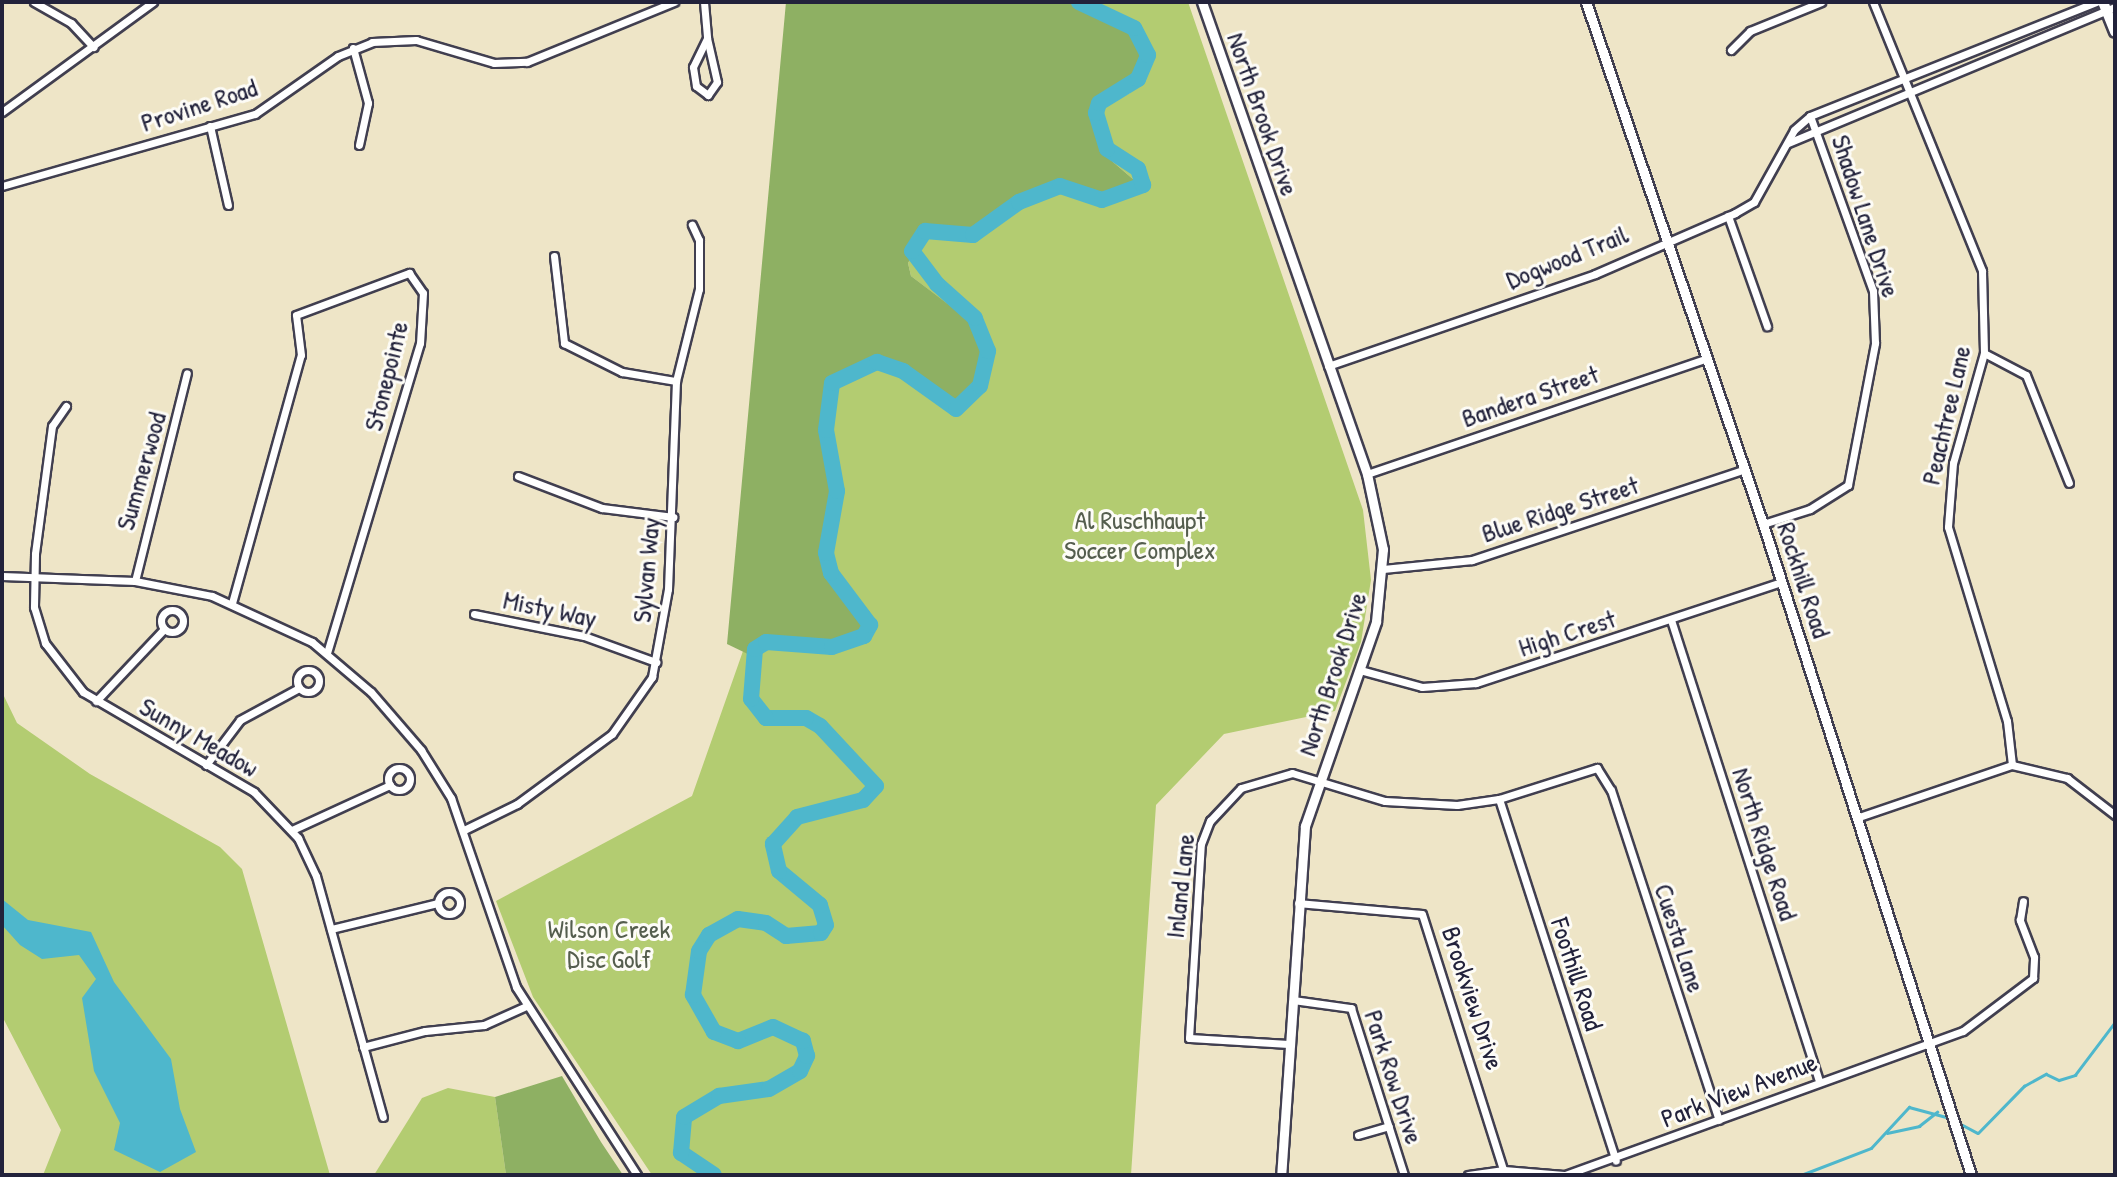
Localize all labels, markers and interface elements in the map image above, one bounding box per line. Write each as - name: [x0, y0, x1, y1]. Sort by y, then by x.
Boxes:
- street label: North Brook Drive: [1221, 29, 1305, 199]
- street label: Provine Road: [137, 72, 261, 138]
- street label: Shadow Lane Drive: [1825, 131, 1907, 301]
- street label: Dogwood Trail: [1502, 218, 1632, 296]
- street label: Stonepointe: [357, 318, 415, 434]
- street label: Peachtree Lane: [1915, 342, 1977, 488]
- street label: Bandera Street: [1458, 358, 1602, 434]
- street label: Summerwood: [109, 408, 173, 534]
- street label: Blue Ridge Street: [1478, 469, 1642, 549]
- park label: Al Ruschhaupt Soccer Complex: [1064, 504, 1216, 566]
- street label: Sylvan Way: [626, 516, 666, 624]
- street label: Rockhill Road: [1771, 518, 1837, 642]
- street label: Misty Way: [501, 584, 599, 634]
- street label: North Brook Drive: [1291, 588, 1373, 760]
- street label: High Crest: [1515, 603, 1619, 663]
- street label: Sunny Meadow: [134, 691, 264, 783]
- street label: North Ridge Road: [1726, 764, 1804, 924]
- street label: Inland Lane: [1159, 832, 1201, 940]
- street label: Cuesta Lane: [1648, 880, 1712, 996]
- park label: Wilson Creek Disc Golf: [548, 913, 670, 974]
- street label: Foothill Road: [1544, 914, 1610, 1034]
- street label: Brookview Drive: [1435, 923, 1511, 1073]
- street label: Park Row Drive: [1358, 1006, 1430, 1148]
- street label: Park View Avenue: [1657, 1046, 1821, 1134]

